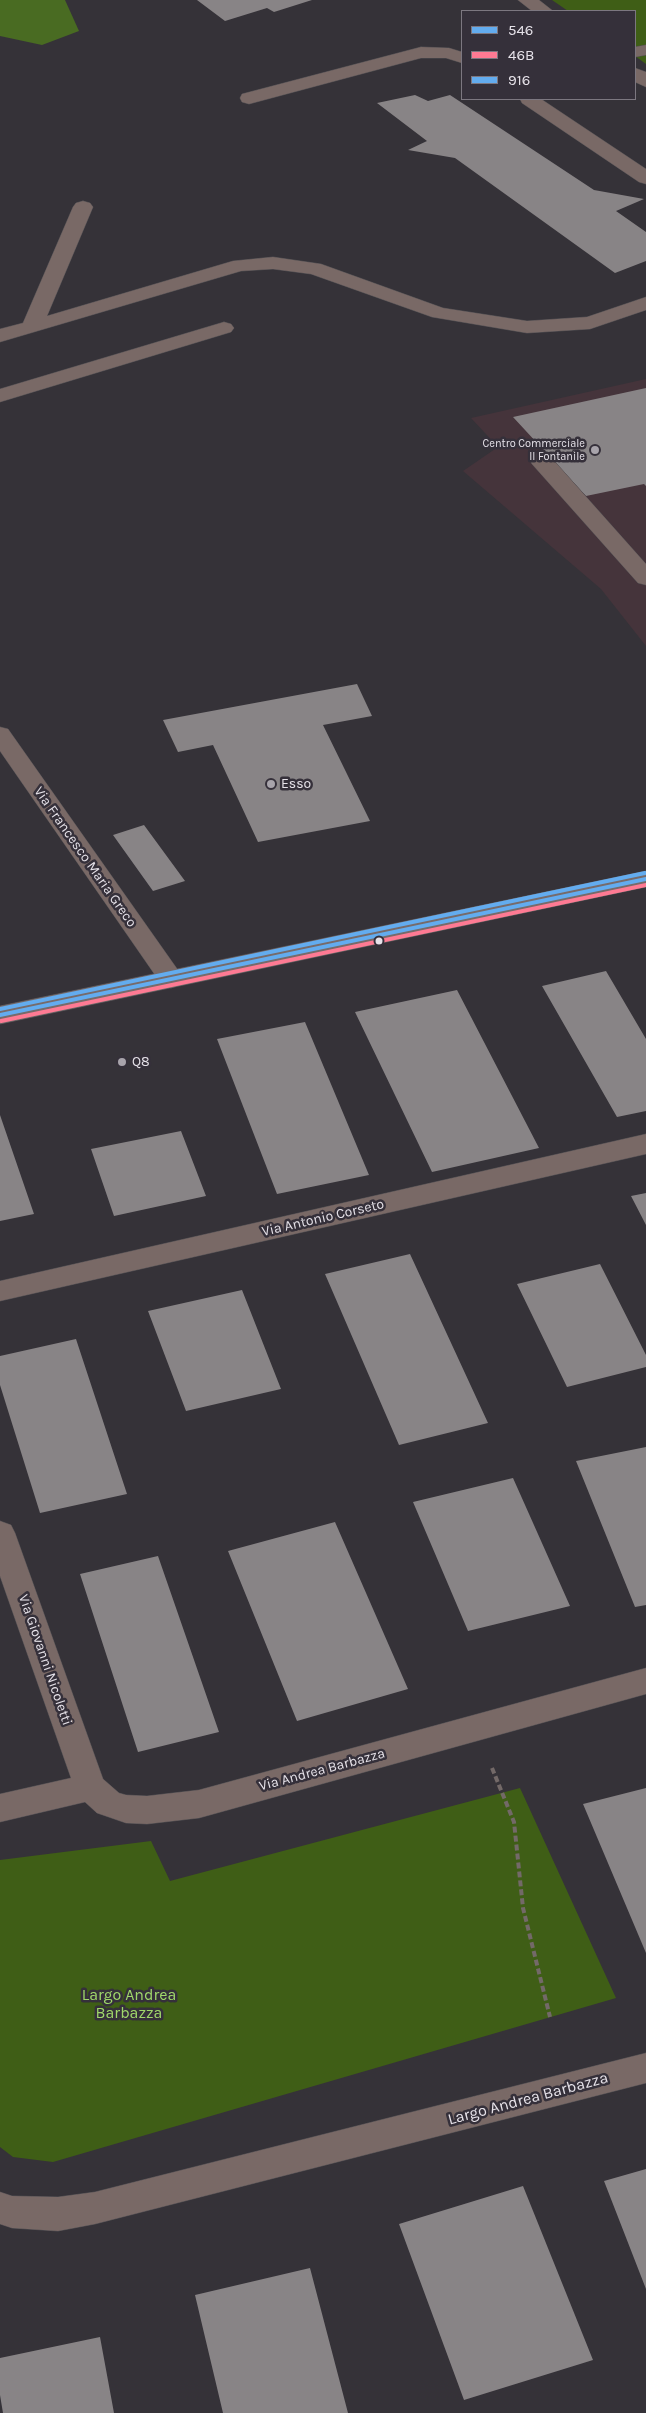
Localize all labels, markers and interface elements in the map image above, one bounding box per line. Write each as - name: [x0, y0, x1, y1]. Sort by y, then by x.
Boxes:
- legend: [461, 10, 636, 100]
- text: 546: [508, 21, 533, 39]
- text: 46B: [508, 46, 534, 64]
- text: 916: [508, 71, 530, 89]
- place label: Centro Commerciale Il Fontanile: [483, 437, 585, 463]
- marker: Centro Commerciale Il Fontanile: [589, 444, 601, 456]
- place label: Esso: [281, 776, 311, 792]
- marker: Esso: [265, 778, 277, 790]
- street label: Via Francesco Maria Greco: [30, 784, 140, 930]
- unlabelled marker: [374, 936, 384, 946]
- place label: Q8: [132, 1054, 150, 1070]
- marker: Q8: [116, 1056, 128, 1068]
- street label: Via Antonio Corseto: [260, 1196, 386, 1240]
- street label: Via Giovanni Nicoletti: [15, 1592, 75, 1728]
- street label: Via Andrea Barbazza: [257, 1745, 387, 1795]
- park label: Largo Andrea Barbazza: [82, 1985, 176, 2023]
- street label: Largo Andrea Barbazza: [446, 2068, 610, 2130]

